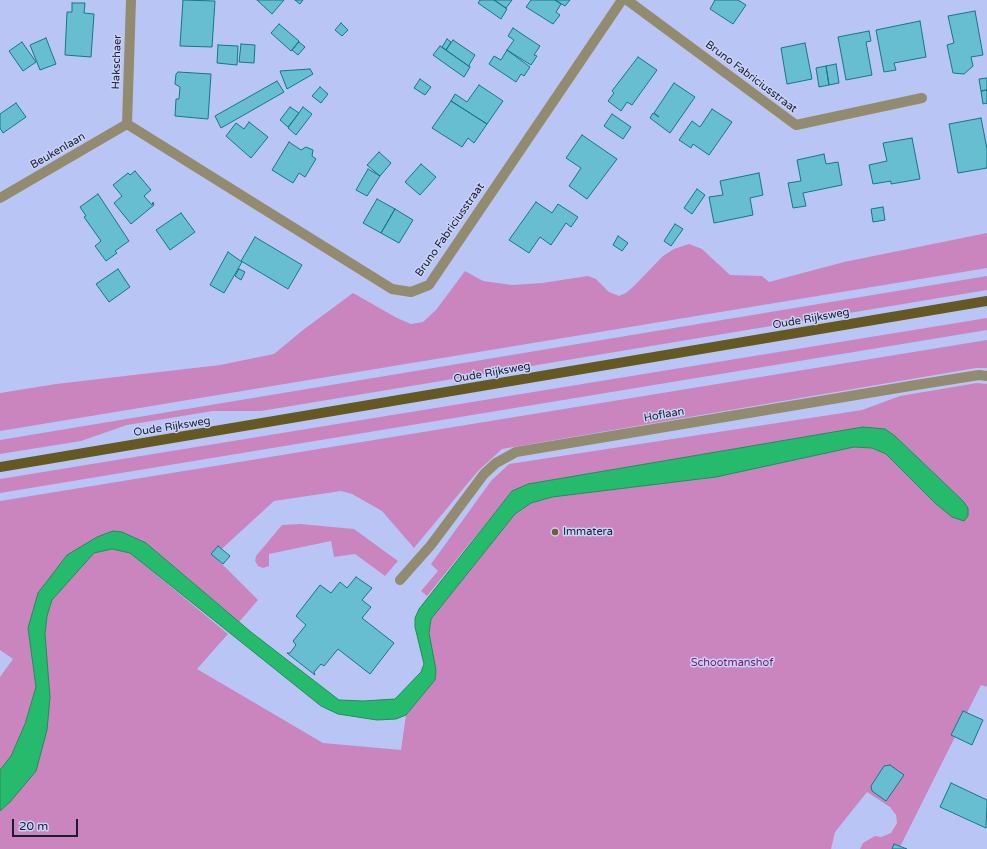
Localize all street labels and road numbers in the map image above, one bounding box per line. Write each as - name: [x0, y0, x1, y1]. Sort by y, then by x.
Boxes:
- street label: Hakschaer: [109, 34, 125, 90]
- street label: Bruno Fabriciusstraat: [703, 38, 799, 116]
- street label: Beukenlaan: [28, 130, 88, 172]
- street label: Bruno Fabriciusstraat: [413, 181, 487, 279]
- street label: Oude Rijksweg: [771, 306, 851, 332]
- street label: Oude Rijksweg: [452, 360, 532, 386]
- street label: Hoflaan: [643, 405, 685, 425]
- street label: Oude Rijksweg: [132, 414, 212, 440]

